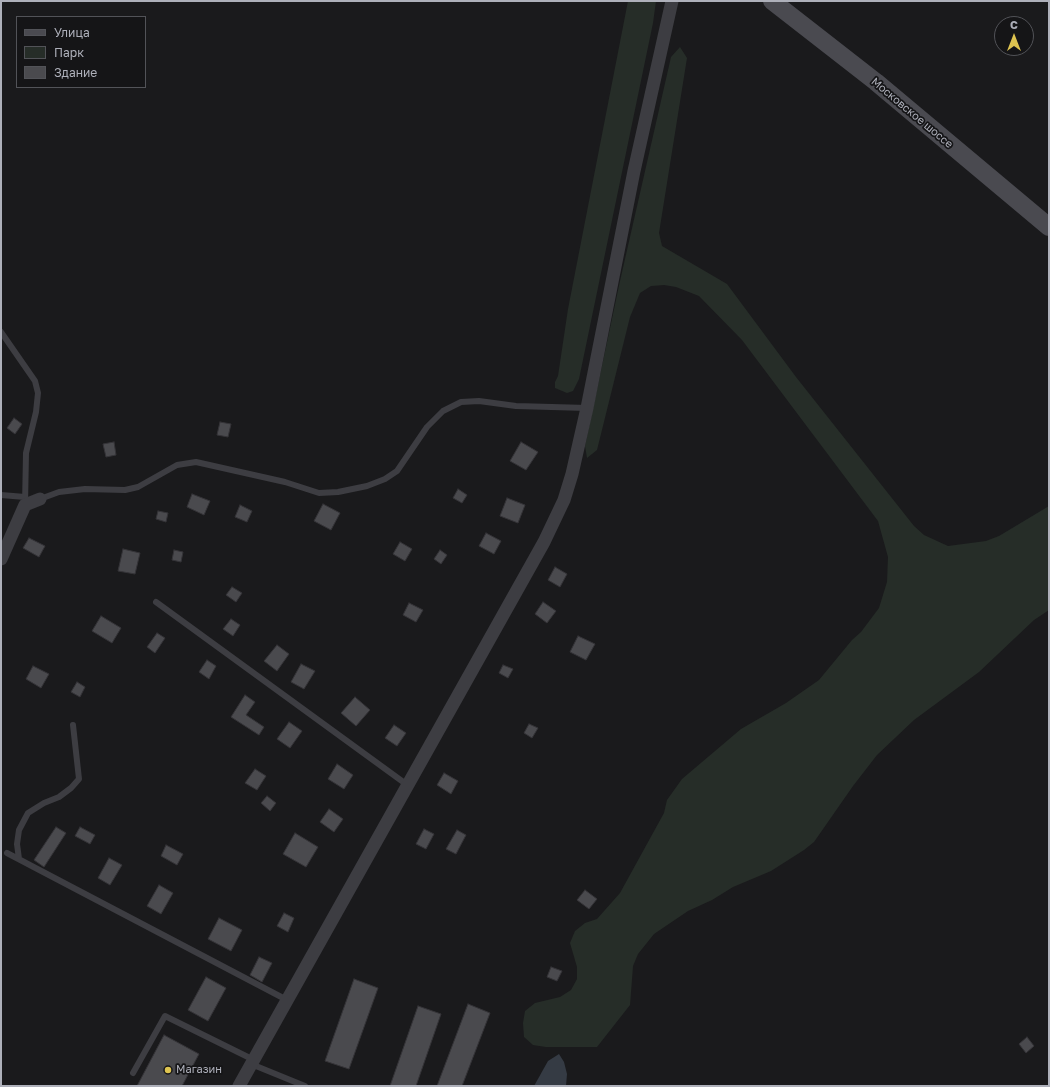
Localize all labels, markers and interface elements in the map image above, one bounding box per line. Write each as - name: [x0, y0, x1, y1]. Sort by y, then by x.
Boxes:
- legend: [16, 16, 146, 88]
- north arrow: [994, 16, 1034, 56]
- text: С: [1010, 18, 1018, 31]
- text: Улица: [54, 25, 90, 40]
- text: Парк: [54, 45, 84, 60]
- text: Здание: [54, 65, 97, 80]
- street label: Московское шоссе: [868, 75, 956, 151]
- place label: Магазин: [176, 1063, 222, 1077]
- marker: Магазин: [163, 1065, 173, 1075]

